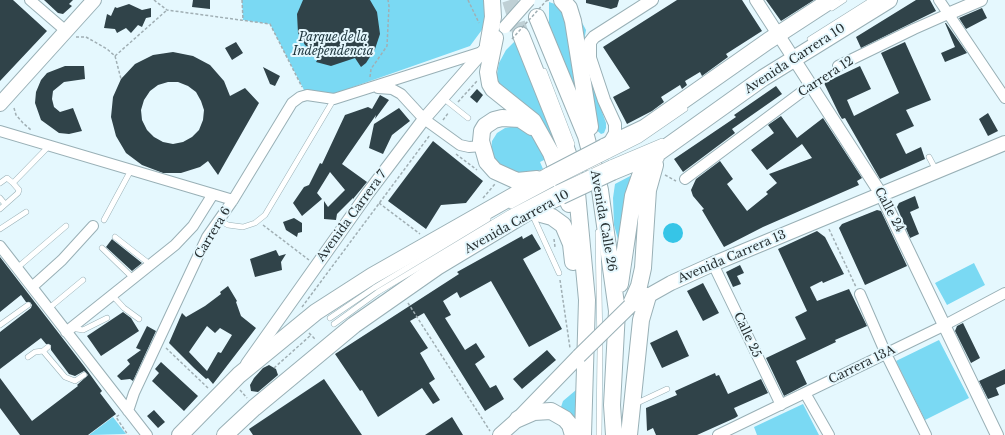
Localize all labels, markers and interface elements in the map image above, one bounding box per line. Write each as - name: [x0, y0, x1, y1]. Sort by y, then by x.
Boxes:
- street label: Avenida Carrera 10: [742, 21, 848, 97]
- park label: Parque de la Independencia: [292, 31, 374, 59]
- street label: Carrera 12: [796, 54, 856, 100]
- street label: Avenida Carrera 7: [314, 168, 390, 264]
- street label: Avenida Calle 26: [587, 169, 619, 273]
- street label: Calle 24: [871, 185, 907, 235]
- street label: Avenida Carrera 10: [462, 187, 572, 257]
- street label: Carrera 6: [192, 204, 234, 262]
- street label: Avenida Carrera 13: [676, 228, 788, 286]
- street label: Calle 25: [730, 310, 764, 360]
- street label: Carrera 13A: [826, 343, 898, 387]

